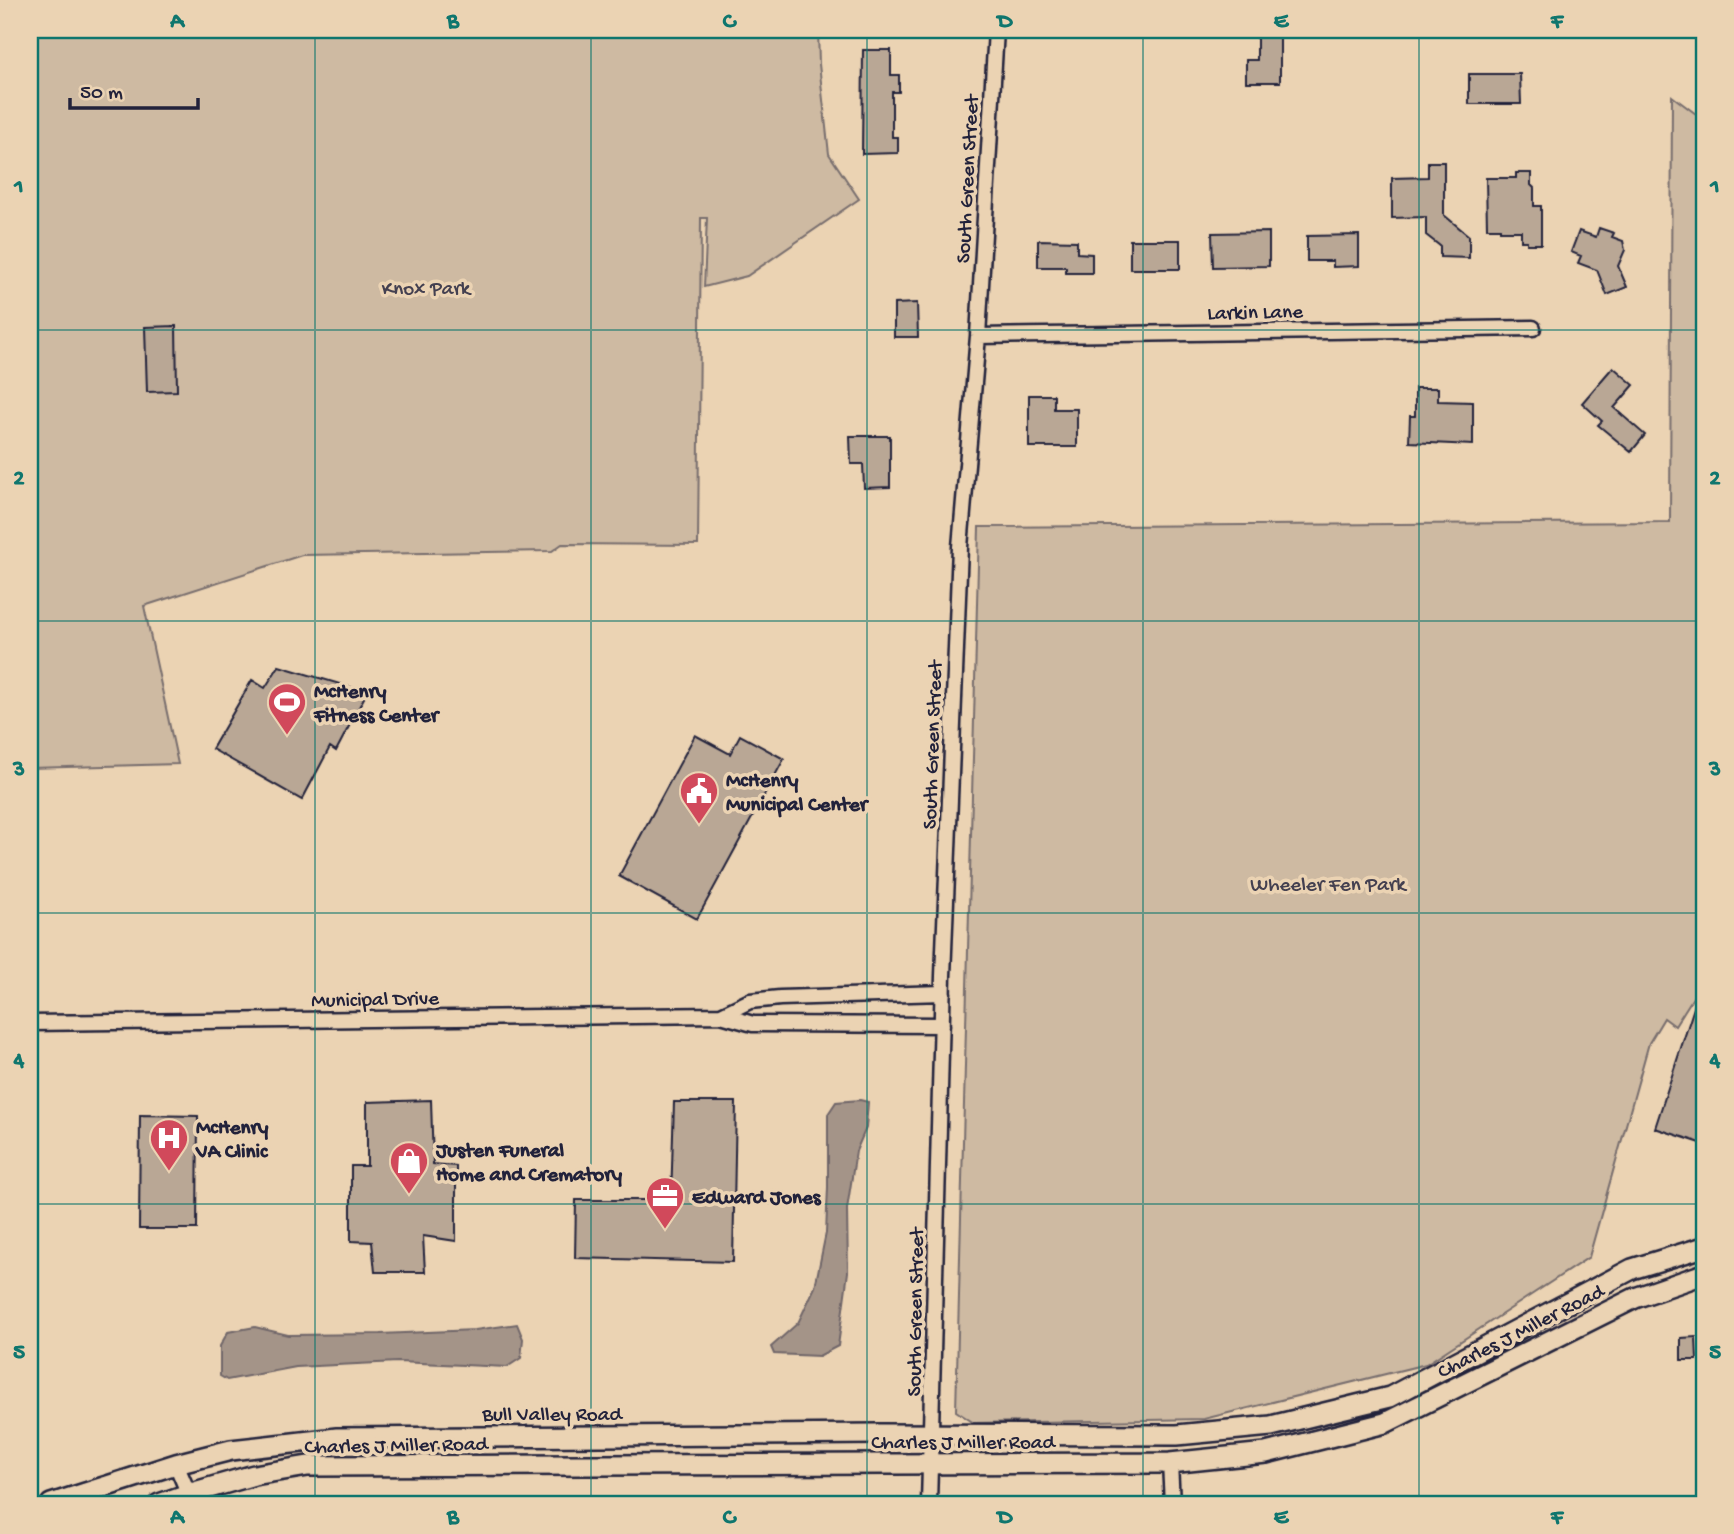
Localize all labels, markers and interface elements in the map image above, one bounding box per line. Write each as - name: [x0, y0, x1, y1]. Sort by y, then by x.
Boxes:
- text: A: [169, 9, 185, 36]
- text: B: [446, 9, 460, 36]
- text: C: [723, 9, 738, 36]
- text: D: [996, 9, 1014, 36]
- text: E: [1274, 9, 1290, 36]
- text: F: [1550, 9, 1565, 36]
- scale bar: [70, 66, 198, 110]
- text: 50 m: [80, 82, 123, 107]
- street label: South Green Street: [953, 92, 987, 264]
- text: 1: [13, 174, 24, 201]
- text: 1: [1709, 174, 1720, 201]
- park label: Knox Park: [382, 278, 473, 303]
- street label: Larkin Lane: [1207, 301, 1304, 328]
- text: 2: [13, 466, 25, 493]
- text: 2: [1709, 466, 1721, 493]
- street label: South Green Street: [919, 658, 950, 830]
- sports icon: McHenry Fitness Center: [266, 681, 308, 736]
- place label: McHenry Fitness Center: [313, 681, 441, 730]
- text: 3: [12, 757, 25, 784]
- text: 3: [1708, 757, 1721, 784]
- public building icon: McHenry Municipal Center: [678, 770, 720, 825]
- place label: McHenry Municipal Center: [726, 770, 870, 819]
- park label: Wheeler Fen Park: [1250, 874, 1408, 899]
- street label: Municipal Drive: [311, 988, 440, 1015]
- text: 4: [13, 1048, 25, 1075]
- text: 4: [1709, 1048, 1721, 1075]
- hospital icon: McHenry VA Clinic: [148, 1117, 190, 1172]
- place label: McHenry VA Clinic: [195, 1117, 269, 1166]
- shop icon: Justen Funeral Home and Crematory: [388, 1140, 430, 1195]
- place label: Justen Funeral Home and Crematory: [435, 1140, 623, 1189]
- office icon: Edward Jones: [644, 1175, 686, 1230]
- place label: Edward Jones: [692, 1187, 822, 1212]
- street label: South Green Street: [904, 1225, 932, 1397]
- street label: Charles J Miller Road: [1434, 1280, 1611, 1386]
- text: 5: [13, 1340, 25, 1367]
- text: 5: [1709, 1340, 1721, 1367]
- street label: Bull Valley Road: [481, 1404, 623, 1429]
- street label: Charles J Miller Road: [871, 1432, 1056, 1457]
- street label: Charles J Miller Road: [304, 1433, 490, 1462]
- text: A: [169, 1505, 185, 1532]
- text: B: [446, 1505, 460, 1532]
- text: C: [723, 1505, 738, 1532]
- text: D: [996, 1505, 1014, 1532]
- text: E: [1274, 1505, 1290, 1532]
- text: F: [1550, 1505, 1565, 1532]

